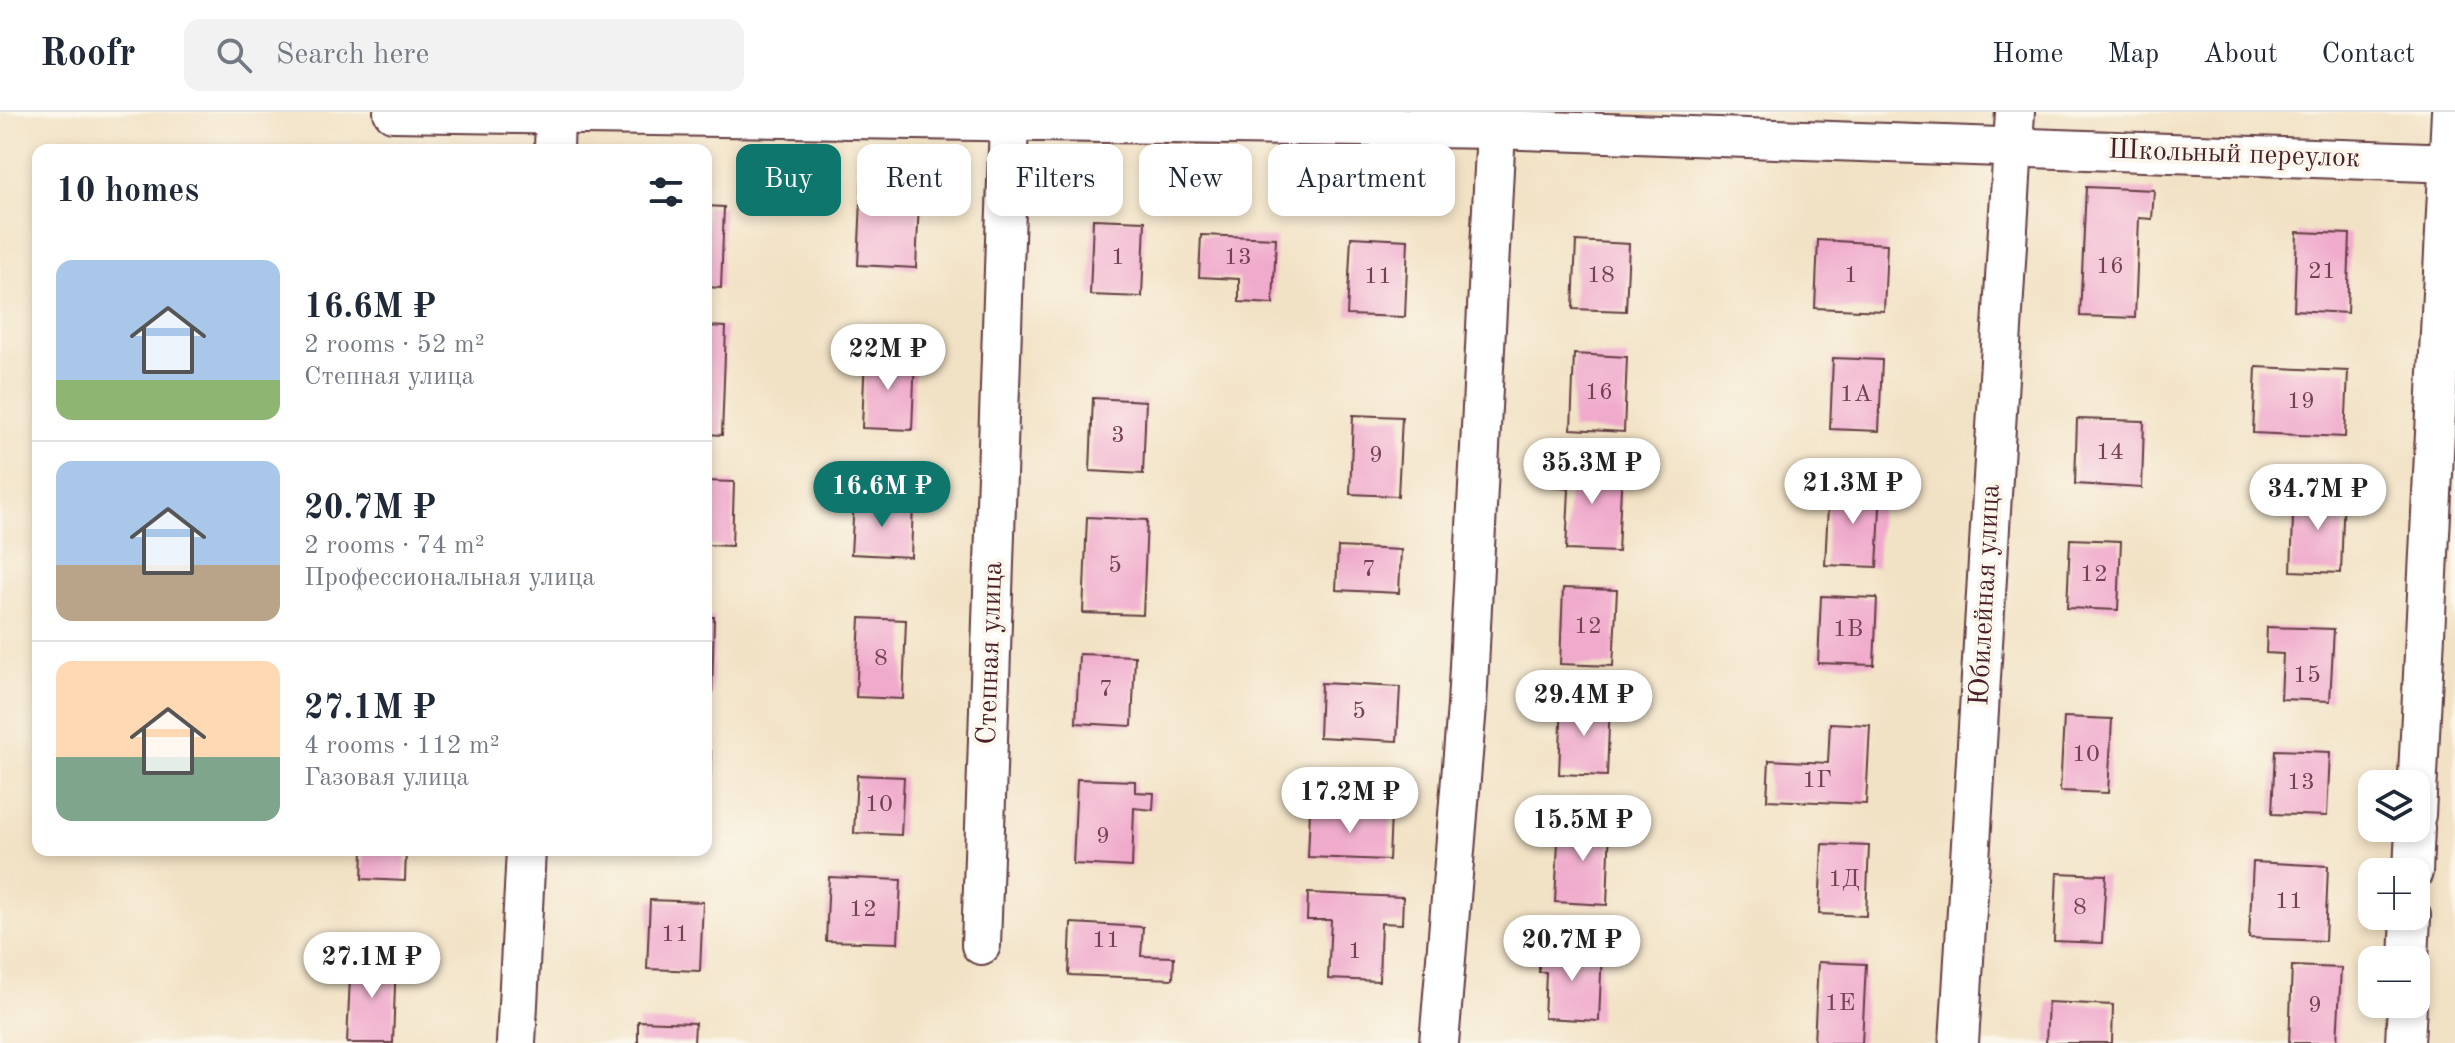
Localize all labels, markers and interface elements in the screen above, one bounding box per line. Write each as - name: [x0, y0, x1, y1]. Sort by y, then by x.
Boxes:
- search box: [184, 19, 744, 91]
- icon: search: [212, 33, 256, 77]
- text: Roofr: [40, 36, 136, 74]
- text: Search here: [276, 40, 429, 70]
- text: Home: [1992, 41, 2063, 69]
- text: Map: [2107, 41, 2159, 69]
- text: About: [2203, 41, 2278, 69]
- text: Contact: [2322, 41, 2415, 69]
- street label: Школьный переулок: [2108, 137, 2360, 173]
- chip: Buy: [736, 144, 841, 216]
- chip: Rent: [857, 144, 971, 216]
- chip: Filters: [987, 144, 1123, 216]
- chip: New: [1139, 144, 1252, 216]
- chip: Apartment: [1268, 144, 1455, 216]
- icon: filters: [644, 170, 688, 214]
- text: 10 homes: [56, 175, 199, 209]
- house number: 1: [1111, 246, 1125, 270]
- house number: 13: [1224, 246, 1252, 270]
- house number: 16: [2096, 255, 2124, 279]
- house number: 21: [2308, 260, 2336, 284]
- house number: 18: [1587, 264, 1615, 288]
- house number: 1: [1844, 264, 1858, 288]
- house number: 11: [1364, 265, 1392, 289]
- text: 16.6M ₽: [304, 291, 436, 325]
- icon: home: [120, 292, 216, 388]
- pin: 22M ₽: [832, 324, 944, 392]
- text: 2 rooms · 52 m²: [304, 332, 485, 358]
- text: 22M ₽: [849, 337, 927, 363]
- text: Степная улица: [304, 364, 474, 390]
- house number: 16: [1585, 381, 1613, 405]
- house number: 1А: [1840, 383, 1872, 407]
- house number: 19: [2287, 390, 2315, 414]
- house number: 3: [1111, 424, 1125, 448]
- pin: 35.3M ₽: [1518, 438, 1666, 506]
- house number: 14: [2096, 441, 2124, 465]
- house number: 9: [1369, 444, 1383, 468]
- text: 35.3M ₽: [1541, 451, 1643, 477]
- pin: 21.3M ₽: [1779, 458, 1927, 526]
- pin: 16.6M ₽: [808, 461, 956, 529]
- pin: 34.7M ₽: [2244, 464, 2392, 532]
- text: 21.3M ₽: [1802, 471, 1904, 497]
- text: 16.6M ₽: [831, 474, 933, 500]
- text: 34.7M ₽: [2267, 477, 2369, 503]
- street label: Юбилейная улица: [1966, 483, 2006, 707]
- text: 20.7M ₽: [304, 492, 436, 526]
- icon: home: [120, 493, 216, 589]
- text: 2 rooms · 74 m²: [304, 533, 485, 559]
- house number: 5: [1108, 554, 1122, 578]
- house number: 7: [1362, 558, 1376, 582]
- street label: Степная улица: [974, 561, 1008, 745]
- house number: 12: [2080, 563, 2108, 587]
- text: Профессиональная улица: [304, 565, 595, 591]
- house number: 12: [1574, 615, 1602, 639]
- house number: 1В: [1833, 618, 1863, 642]
- house number: 8: [874, 647, 888, 671]
- house number: 15: [2293, 664, 2321, 688]
- pin: 29.4M ₽: [1510, 670, 1658, 738]
- house number: 7: [1099, 678, 1113, 702]
- text: 29.4M ₽: [1533, 683, 1635, 709]
- text: 27.1M ₽: [304, 692, 436, 726]
- icon: home: [120, 693, 216, 789]
- house number: 5: [1352, 700, 1366, 724]
- text: 4 rooms · 112 m²: [304, 733, 500, 759]
- house number: 10: [2072, 743, 2100, 767]
- text: Газовая улица: [304, 765, 469, 791]
- pin: 17.2M ₽: [1276, 767, 1424, 835]
- house number: 1Г: [1802, 769, 1832, 793]
- map controls: [2358, 770, 2430, 1018]
- button: layers: [2358, 770, 2430, 842]
- house number: 13: [2287, 771, 2315, 795]
- text: 17.2M ₽: [1299, 780, 1401, 806]
- house number: 10: [865, 793, 893, 817]
- pin: 15.5M ₽: [1509, 795, 1657, 863]
- text: 15.5M ₽: [1532, 808, 1634, 834]
- house number: 9: [1096, 825, 1110, 849]
- button: +: [2358, 858, 2430, 930]
- house number: 1Д: [1828, 868, 1860, 892]
- house number: 11: [2275, 890, 2303, 914]
- house number: 8: [2073, 896, 2087, 920]
- house number: 12: [849, 898, 877, 922]
- pin: 20.7M ₽: [1498, 915, 1646, 983]
- house number: 11: [661, 923, 689, 947]
- text: 20.7M ₽: [1521, 928, 1623, 954]
- house number: 11: [1092, 929, 1120, 953]
- pin: 27.1M ₽: [298, 932, 446, 1000]
- house number: 1: [1348, 940, 1362, 964]
- text: 27.1M ₽: [321, 945, 423, 971]
- button: −: [2358, 946, 2430, 1018]
- house number: 1Е: [1825, 992, 1855, 1016]
- house number: 9: [2308, 994, 2322, 1018]

